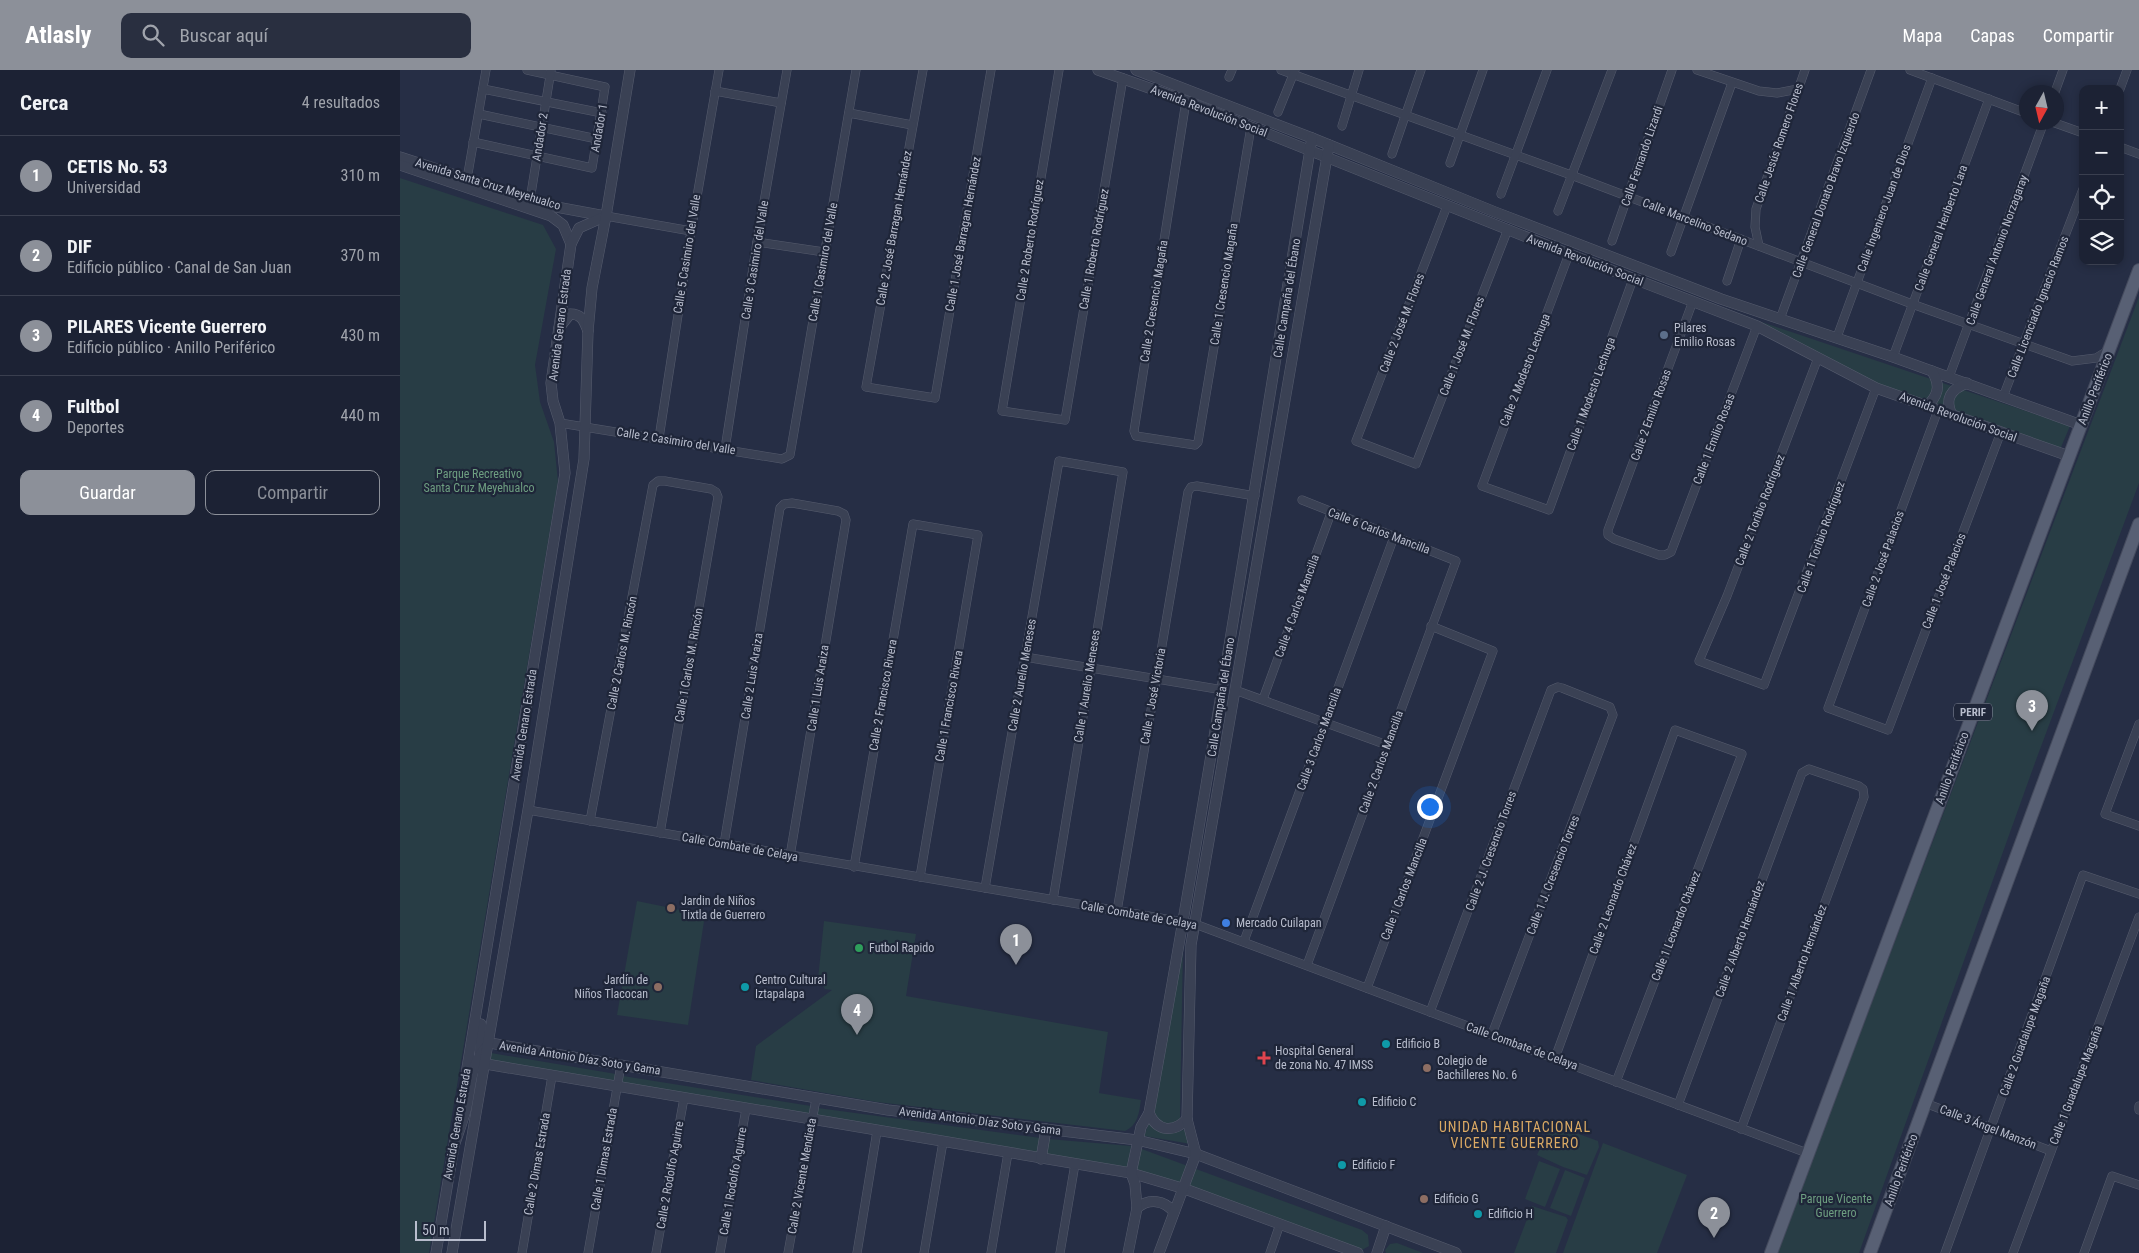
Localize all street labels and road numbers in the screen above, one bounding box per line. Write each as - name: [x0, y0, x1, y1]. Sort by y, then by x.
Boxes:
- street label: Calle Jesús Romero Flores: [1752, 81, 1806, 205]
- street label: Avenida Revolución Social: [1149, 82, 1269, 140]
- street label: Andador 1: [588, 103, 610, 153]
- street label: Calle Fernando Lizardi: [1618, 104, 1666, 208]
- street label: Calle General Donato Bravo Izquierdo: [1789, 110, 1863, 280]
- street label: Andador 2: [529, 112, 551, 162]
- street label: Calle Ingeniero Juan de Dios: [1854, 142, 1914, 274]
- street label: Calle 2 José Barragan Hernández: [873, 149, 915, 307]
- street label: Avenida Santa Cruz Meyehualco: [414, 155, 562, 213]
- street label: Calle 1 José Barragan Hernández: [942, 155, 984, 313]
- street label: Calle General Heriberto Lara: [1912, 163, 1970, 293]
- street label: Calle General Antonio Norzagaray: [1963, 173, 2031, 327]
- street label: Calle 2 Roberto Rodríguez: [1013, 178, 1047, 302]
- street label: Calle 1 Roberto Rodríguez: [1076, 187, 1112, 311]
- street label: Calle 5 Casimiro del Valle: [671, 193, 703, 315]
- street label: Calle Marcelino Sedano: [1640, 195, 1750, 249]
- street label: Calle 3 Casimiro del Valle: [739, 199, 771, 321]
- street label: Calle 1 Casimiro del Valle: [806, 201, 840, 323]
- street label: Calle 1 Cresencio Magaña: [1207, 222, 1241, 346]
- street label: Avenida Revolución Social: [1525, 231, 1645, 289]
- street label: Calle Licenciado Ignacio Ramos: [2004, 234, 2072, 380]
- street label: Calle Campaña del Ébano: [1270, 237, 1303, 359]
- street label: Calle 2 Cresencio Magaña: [1137, 239, 1171, 363]
- street label: Avenida Genaro Estrada: [546, 268, 574, 382]
- street label: Calle 2 José M. Flores: [1377, 271, 1427, 375]
- street label: Calle 1 José M. Flores: [1437, 294, 1487, 398]
- street label: Calle 2 Modesto Lechuga: [1497, 311, 1553, 428]
- street label: Calle 1 Modesto Lechuga: [1564, 335, 1618, 453]
- street label: Anillo Periférico: [2075, 351, 2115, 427]
- street label: Calle 2 Emilio Rosas: [1628, 367, 1674, 463]
- street label: Avenida Revolución Social: [1897, 389, 2019, 445]
- street label: Calle 1 Emilio Rosas: [1690, 392, 1738, 486]
- street label: Calle 2 Casimiro del Valle: [615, 425, 737, 457]
- street label: Calle 2 Toribio Rodríguez: [1732, 452, 1788, 568]
- street label: Calle 1 Toribio Rodríguez: [1794, 479, 1848, 595]
- street label: Calle 6 Carlos Mancilla: [1326, 505, 1432, 557]
- street label: Calle 2 José Palacios: [1859, 509, 1907, 609]
- street label: Calle 1 José Palacios: [1919, 531, 1969, 631]
- street label: Calle 4 Carlos Mancilla: [1272, 552, 1322, 659]
- street label: Calle 2 Carlos M. Rincón: [604, 595, 640, 711]
- street label: Calle 1 Carlos M. Rincón: [672, 607, 706, 723]
- street label: Calle 2 Aurelio Meneses: [1005, 618, 1039, 732]
- street label: Calle 1 Aurelio Meneses: [1071, 629, 1103, 743]
- street label: Calle 2 Luis Araiza: [738, 632, 766, 720]
- street label: Calle Campaña del Ébano: [1204, 636, 1237, 758]
- street label: Calle 2 Francisco Rivera: [866, 638, 900, 752]
- street label: Calle 1 Luis Araiza: [804, 644, 832, 732]
- street label: Calle 1 José Victoria: [1138, 647, 1168, 745]
- street label: Calle 1 Francisco Rivera: [932, 649, 966, 763]
- street label: Avenida Genaro Estrada: [508, 668, 540, 782]
- street label: Calle 3 Carlos Mancilla: [1294, 685, 1344, 792]
- road number: PERIF: [1954, 704, 1992, 720]
- street label: Calle 2 Carlos Mancilla: [1356, 708, 1406, 815]
- street label: Anillo Periférico: [1932, 730, 1972, 806]
- street label: Calle 2 J. Cresencio Torres: [1463, 789, 1519, 913]
- street label: Calle 1 J. Cresencio Torres: [1524, 813, 1582, 937]
- street label: Calle Combate de Celaya: [681, 830, 799, 864]
- street label: Calle 1 Carlos Mancilla: [1378, 836, 1430, 942]
- street label: Calle 2 Leonardo Chávez: [1586, 842, 1640, 956]
- street label: Calle 1 Leonardo Chávez: [1649, 869, 1703, 983]
- street label: Calle 2 Alberto Hernández: [1712, 879, 1768, 999]
- street label: Calle Combate de Celaya: [1080, 898, 1198, 932]
- street label: Calle 1 Alberto Hernández: [1774, 903, 1830, 1023]
- street label: Calle 2 Guadalupe Magaña: [1997, 974, 2053, 1098]
- street label: Calle Combate de Celaya: [1464, 1019, 1580, 1073]
- street label: Calle 1 Guadalupe Magaña: [2047, 1023, 2105, 1146]
- street label: Avenida Antonio Díaz Soto y Gama: [498, 1038, 662, 1078]
- street label: Avenida Genaro Estrada: [440, 1067, 474, 1181]
- street label: Calle 3 Ángel Manzón: [1938, 1101, 2039, 1152]
- street label: Avenida Antonio Díaz Soto y Gama: [898, 1104, 1062, 1138]
- street label: Calle 1 Dimas Estrada: [588, 1107, 620, 1211]
- street label: Calle 2 Dimas Estrada: [521, 1112, 553, 1216]
- street label: Calle 2 Vicente Mendieta: [785, 1117, 819, 1235]
- street label: Calle 2 Rodolfo Aguirre: [654, 1120, 686, 1230]
- street label: Calle 1 Rodolfo Aguirre: [717, 1126, 749, 1236]
- street label: Anillo Periférico: [1881, 1132, 1921, 1208]

